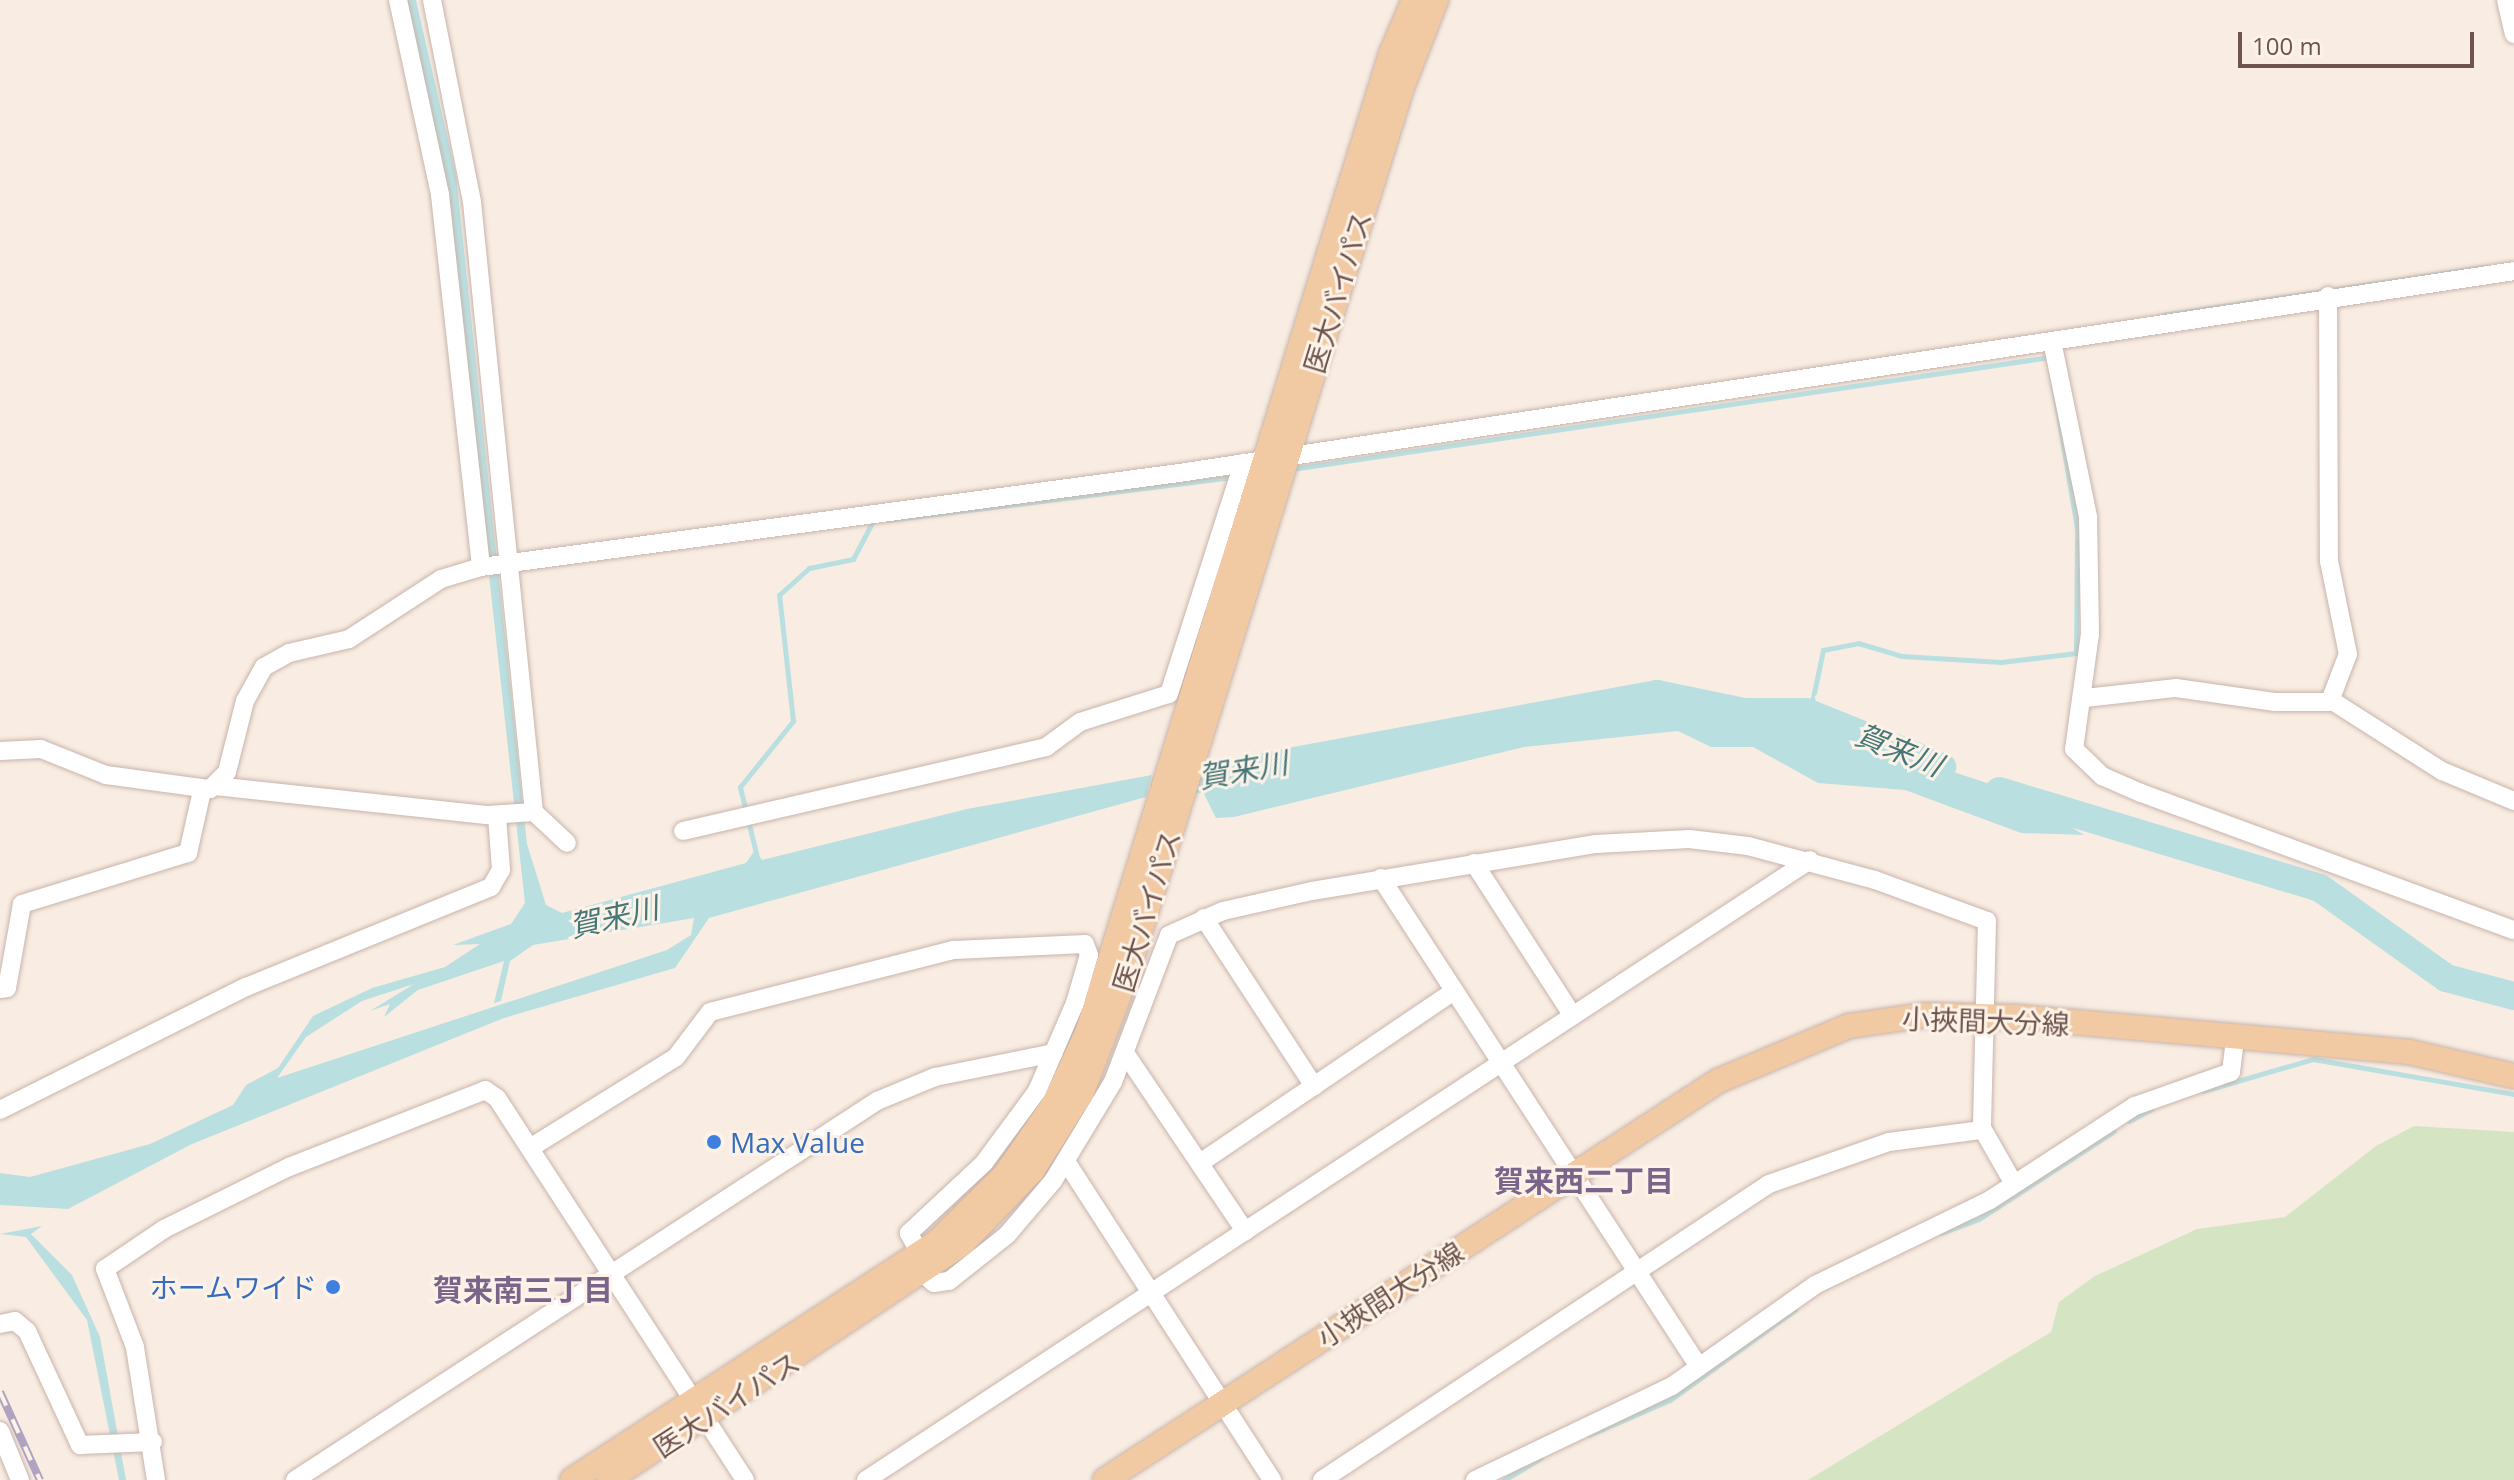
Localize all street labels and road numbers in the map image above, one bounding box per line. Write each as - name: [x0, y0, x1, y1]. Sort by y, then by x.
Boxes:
- street label: 医大バイパス: [1296, 207, 1378, 377]
- street label: 医大バイパス: [1105, 826, 1187, 996]
- street label: 小挾間大分線: [1901, 1001, 2071, 1041]
- street label: 小挾間大分線: [1310, 1234, 1470, 1354]
- street label: 医大バイパス: [646, 1344, 806, 1464]

